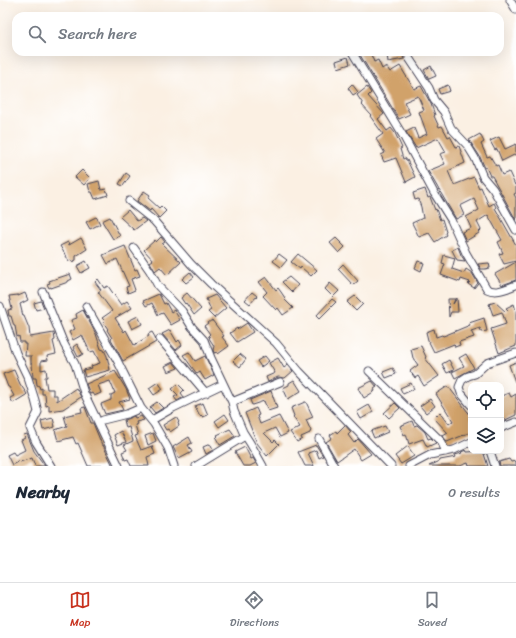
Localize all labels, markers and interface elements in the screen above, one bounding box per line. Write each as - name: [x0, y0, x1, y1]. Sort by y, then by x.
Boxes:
- search box: [12, 12, 504, 56]
- text: Search here: [58, 21, 137, 47]
- icon: search: [26, 23, 48, 45]
- map controls: [468, 382, 504, 454]
- button: locate: [468, 382, 504, 418]
- button: layers: [468, 418, 504, 454]
- text: Nearby: [16, 477, 70, 507]
- text: 0 results: [448, 481, 500, 504]
- tab: Map: [69, 589, 91, 632]
- tab: Directions: [230, 589, 279, 632]
- tab: Saved: [418, 589, 447, 632]

